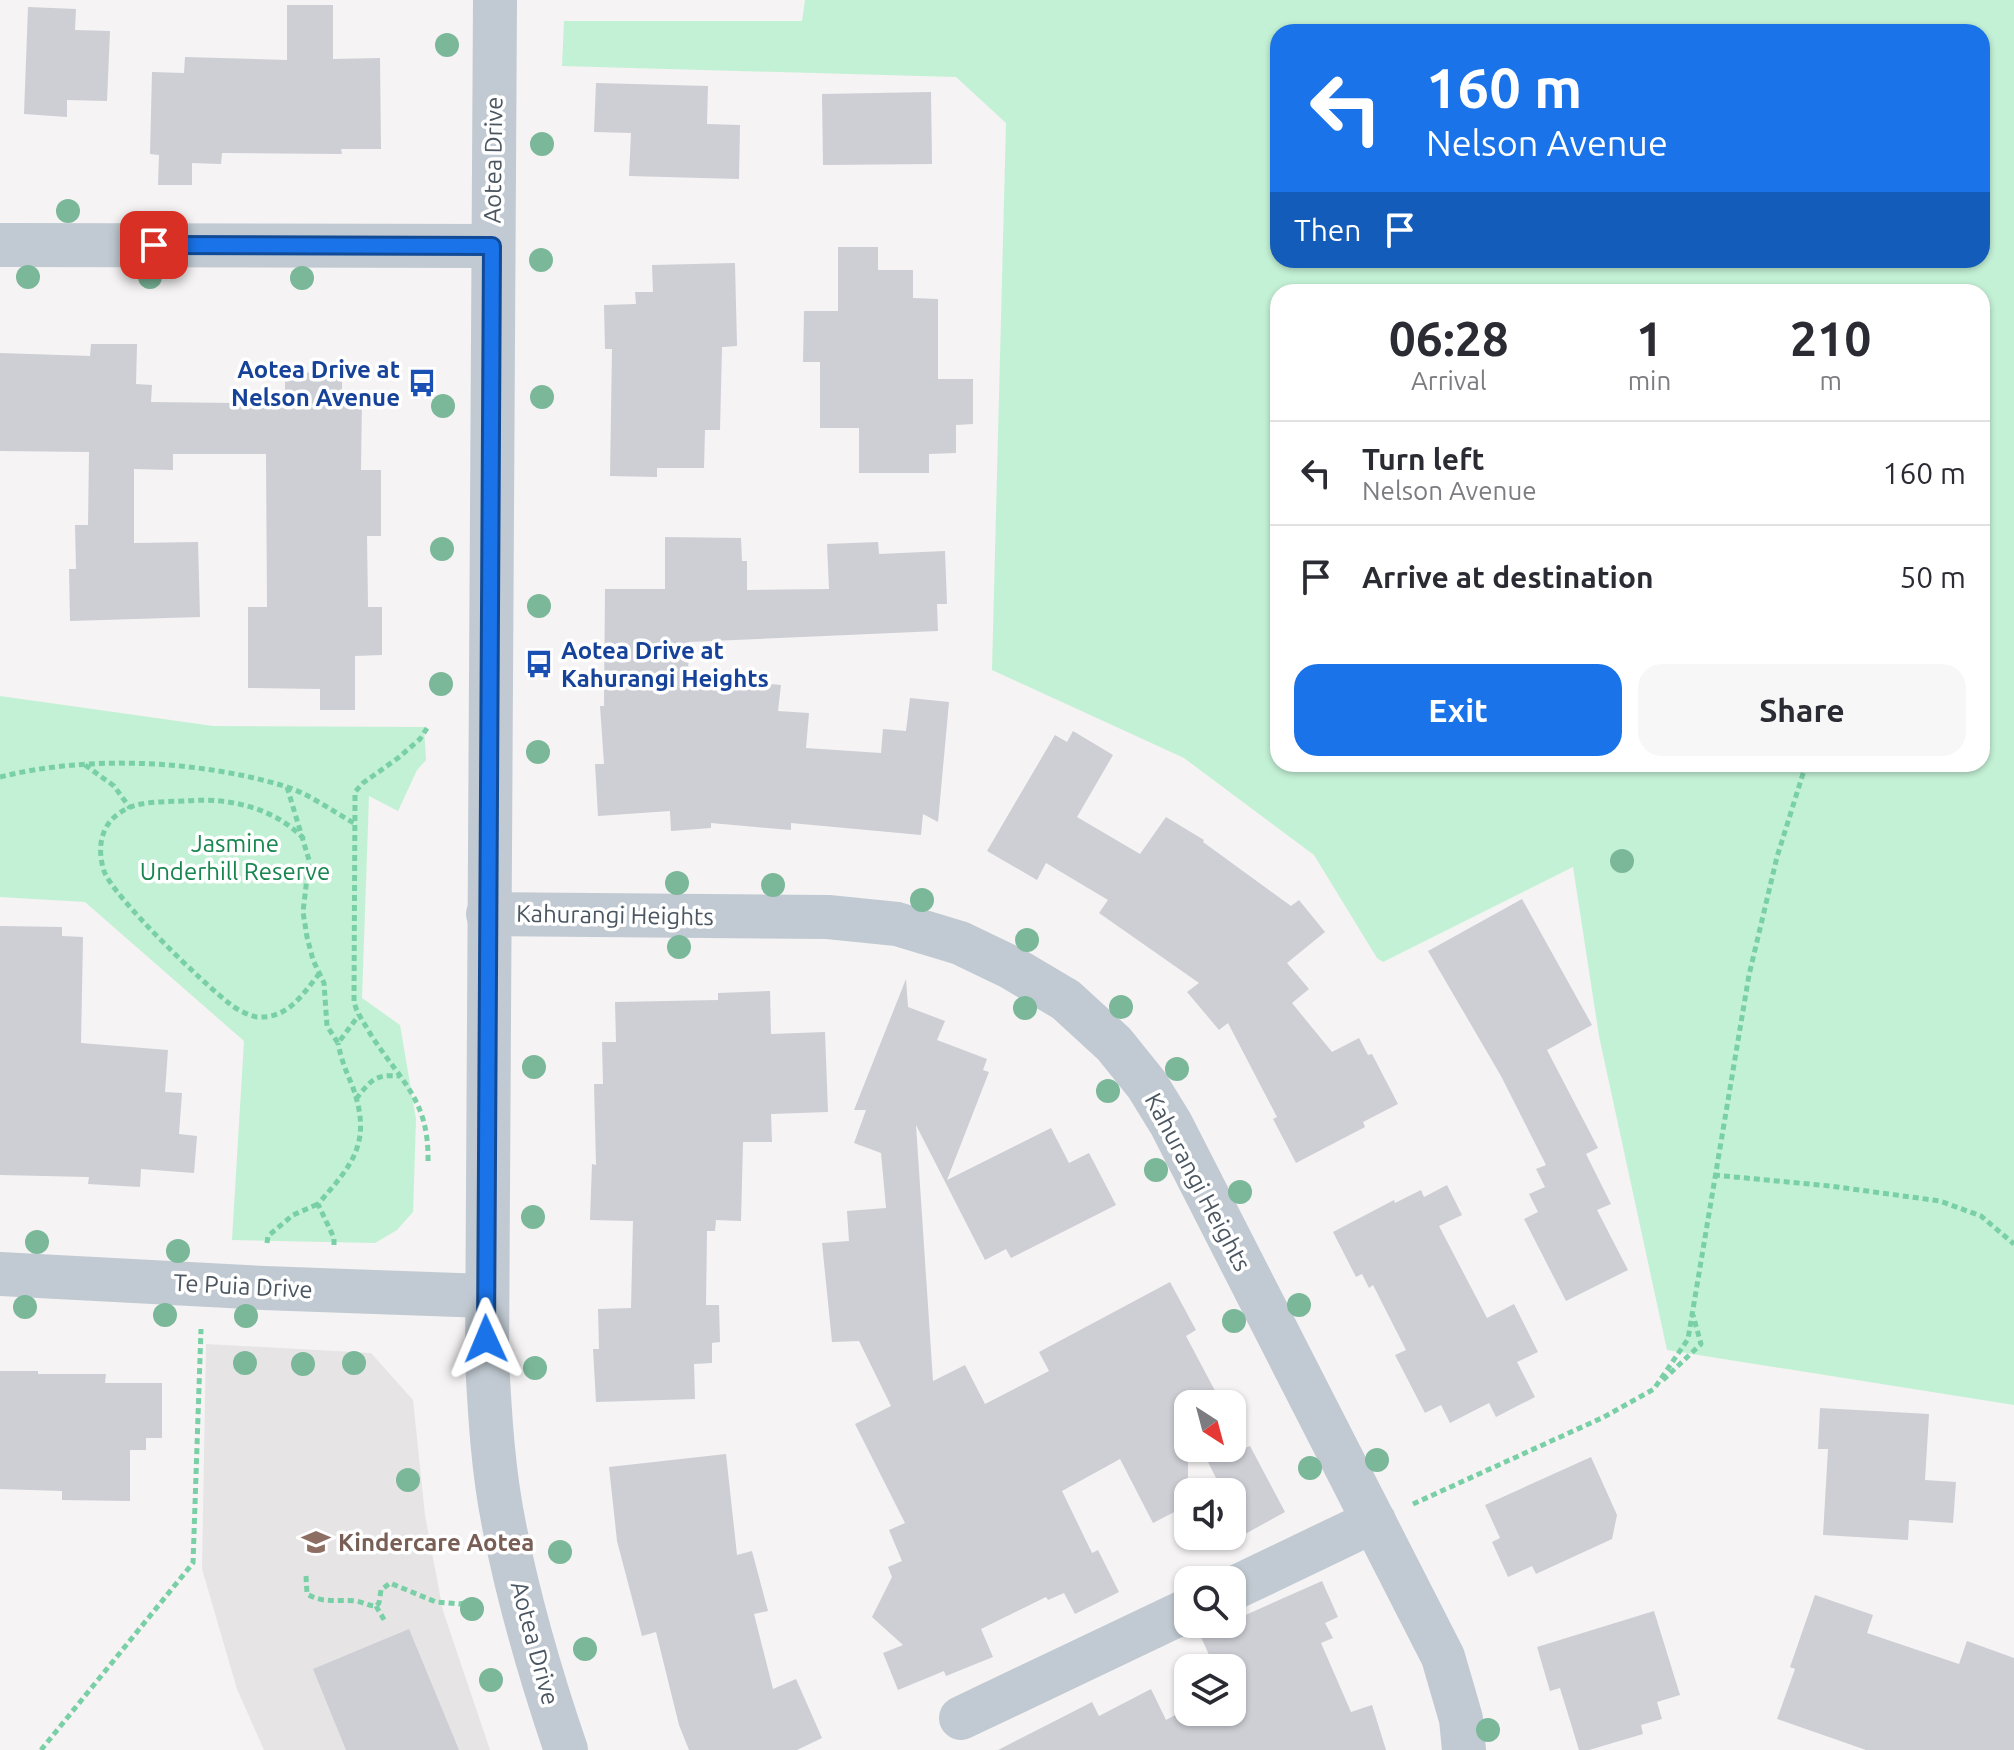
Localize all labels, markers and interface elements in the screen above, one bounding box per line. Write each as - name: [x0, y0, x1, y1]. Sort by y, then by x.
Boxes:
- icon: left: [1294, 56, 1398, 160]
- text: 160 m: [1426, 56, 1582, 119]
- street label: Aotea Drive: [478, 96, 508, 224]
- text: Nelson Avenue: [1426, 122, 1668, 163]
- icon: arrive: [1378, 208, 1422, 252]
- pin: [120, 211, 188, 279]
- text: Then: [1294, 213, 1362, 247]
- icon: arrive: [132, 223, 176, 267]
- text: 06:28: [1389, 311, 1509, 365]
- text: 1: [1636, 311, 1663, 365]
- text: 210: [1790, 311, 1871, 365]
- place label: Aotea Drive at Nelson Avenue: [231, 356, 400, 411]
- text: Arrival: [1411, 366, 1487, 395]
- text: min: [1628, 366, 1671, 395]
- text: m: [1819, 366, 1842, 395]
- bus stop icon: Aotea Drive at Nelson Avenue: [407, 368, 437, 398]
- text: Turn left: [1362, 442, 1484, 476]
- icon: left: [1294, 451, 1338, 495]
- text: 160 m: [1882, 456, 1966, 490]
- text: Nelson Avenue: [1362, 476, 1537, 505]
- icon: arrive: [1294, 555, 1338, 599]
- text: Arrive at destination: [1362, 560, 1654, 594]
- text: 50 m: [1899, 560, 1966, 594]
- place label: Aotea Drive at Kahurangi Heights: [561, 637, 769, 692]
- bus stop icon: Aotea Drive at Kahurangi Heights: [524, 649, 554, 679]
- button: Exit: [1294, 664, 1622, 756]
- button: Share: [1638, 664, 1966, 756]
- park label: Jasmine Underhill Reserve: [140, 830, 330, 885]
- street label: Kahurangi Heights: [516, 900, 714, 930]
- street label: Kahurangi Heights: [1140, 1088, 1256, 1276]
- street label: Te Puia Drive: [173, 1269, 313, 1303]
- position arrow: [444, 1297, 528, 1381]
- north arrow: [1174, 1390, 1246, 1462]
- map controls: [1174, 1390, 1246, 1726]
- button: sound: [1174, 1478, 1246, 1550]
- school or university icon: Kindercare Aotea: [301, 1527, 331, 1557]
- place label: Kindercare Aotea: [338, 1529, 534, 1556]
- button: search: [1174, 1566, 1246, 1638]
- street label: Aotea Drive: [506, 1578, 564, 1708]
- button: layers: [1174, 1654, 1246, 1726]

